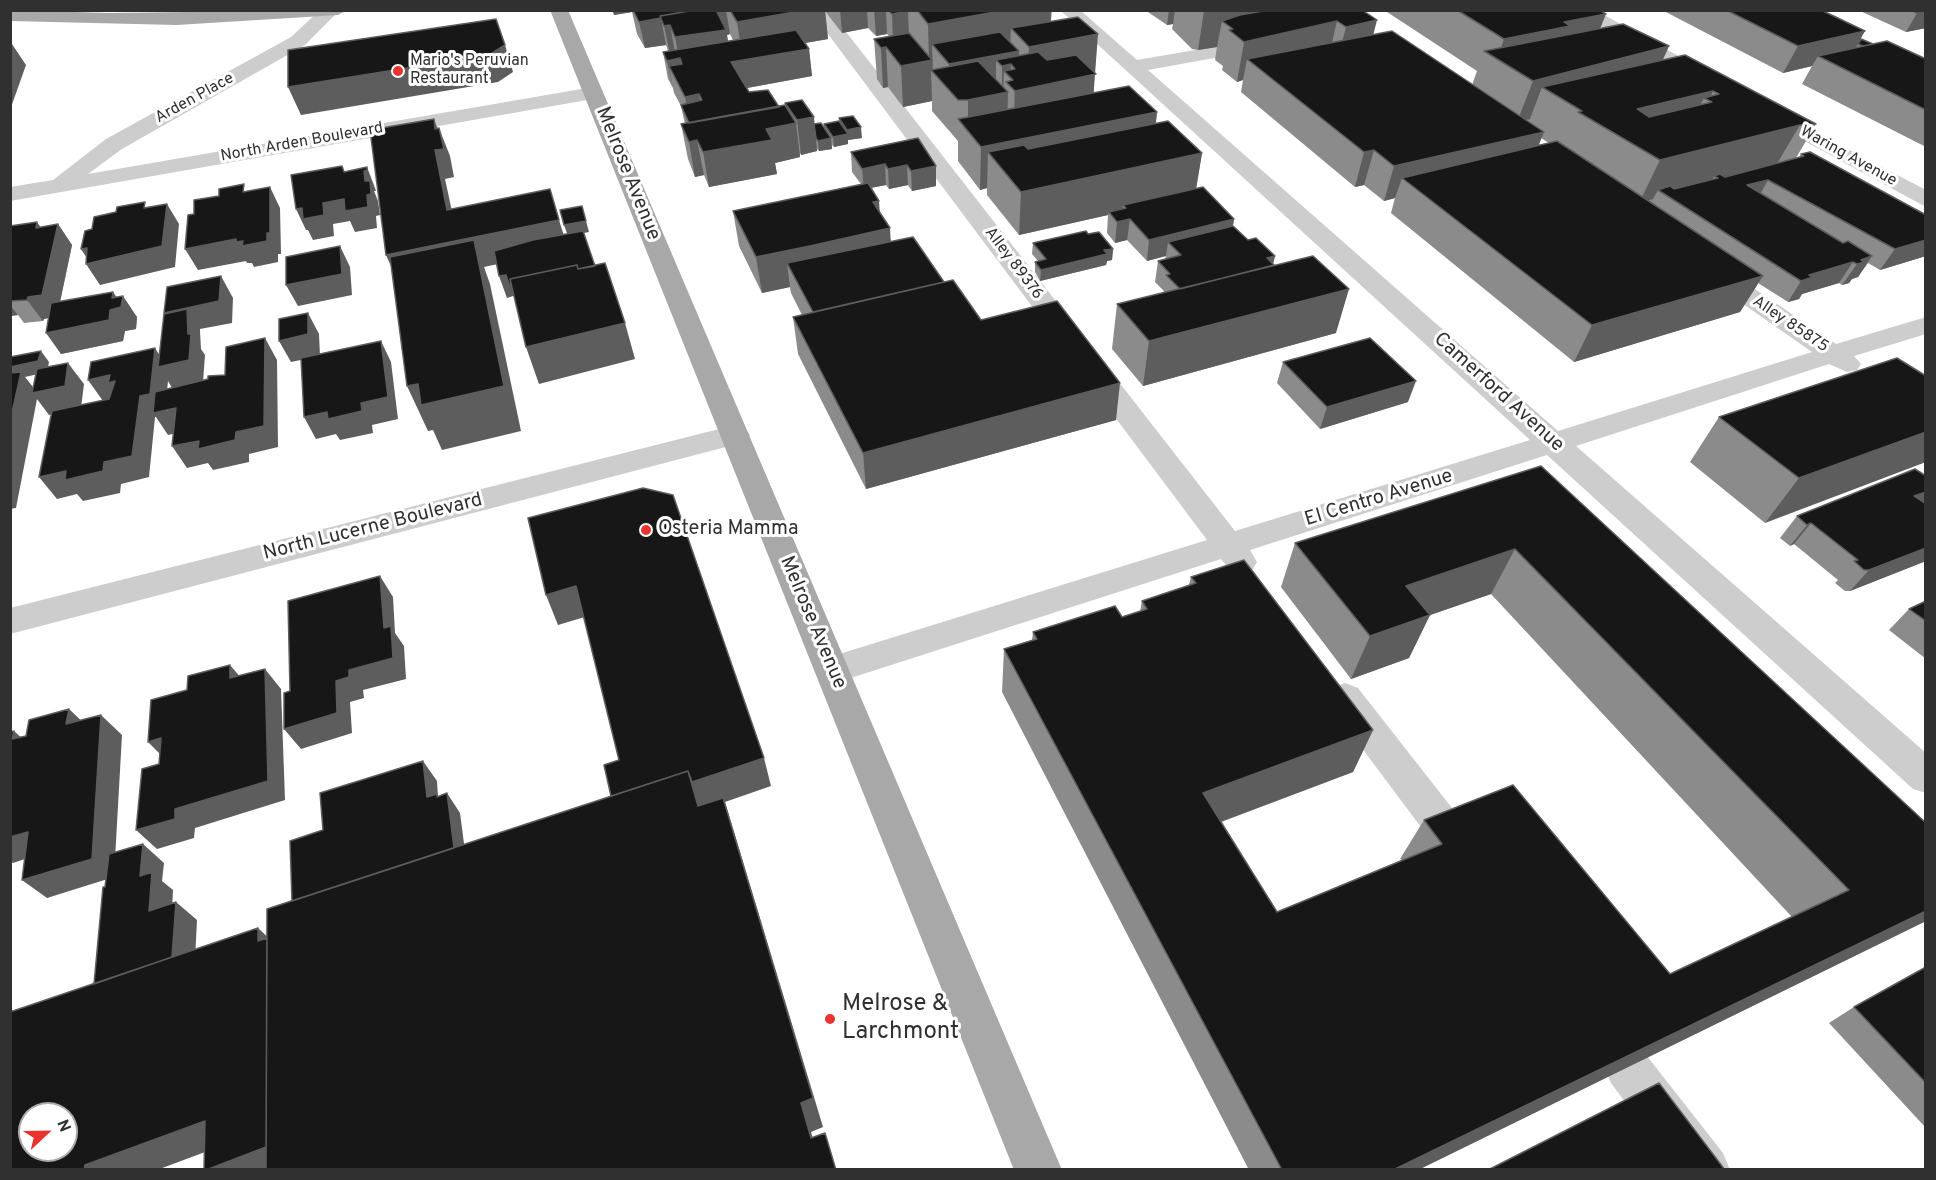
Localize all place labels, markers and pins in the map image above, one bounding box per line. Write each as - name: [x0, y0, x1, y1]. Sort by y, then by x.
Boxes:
- place label: Mario's Peruvian Restaurant: [410, 52, 529, 90]
- marker: Mario's Peruvian Restaurant: [391, 64, 405, 78]
- place label: Osteria Mamma: [658, 518, 799, 542]
- marker: Osteria Mamma: [639, 523, 653, 537]
- place label: Melrose & Larchmont: [842, 991, 959, 1047]
- marker: Melrose & Larchmont: [823, 1012, 837, 1026]

